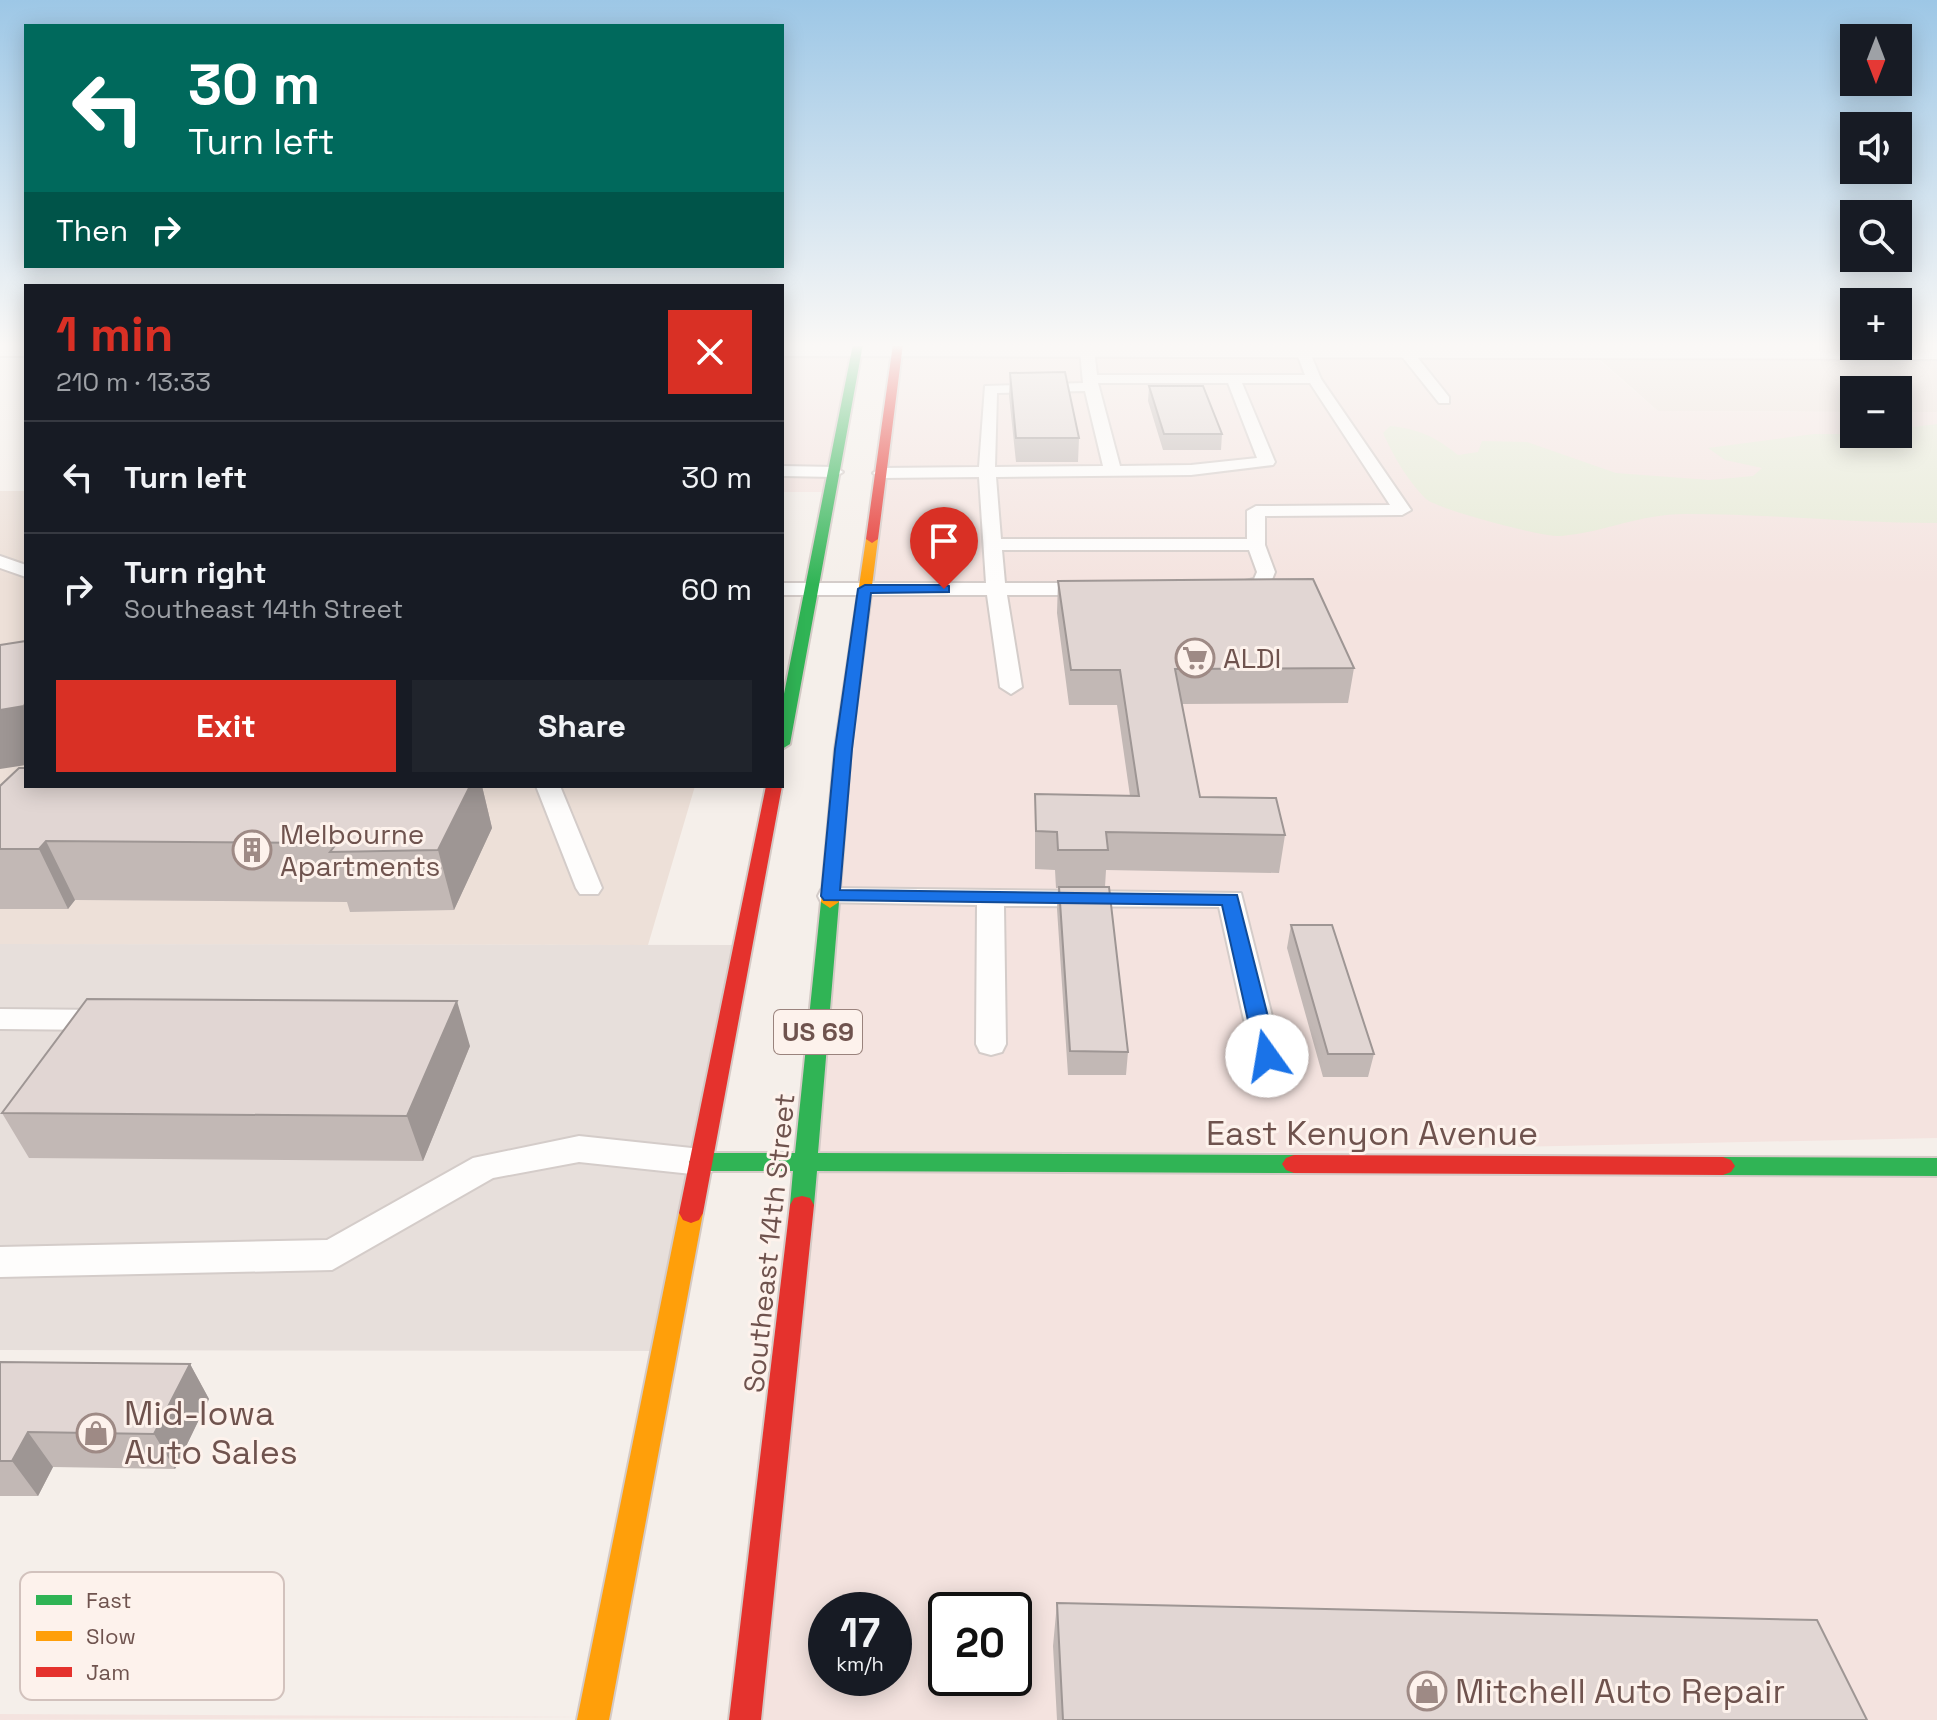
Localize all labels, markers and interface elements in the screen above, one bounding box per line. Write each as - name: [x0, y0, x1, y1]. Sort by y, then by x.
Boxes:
- north arrow: [1840, 24, 1912, 96]
- map controls: [1840, 24, 1912, 448]
- text: 30 m: [188, 49, 320, 120]
- icon: left: [56, 56, 160, 160]
- button: sound: [1840, 112, 1912, 184]
- text: Turn left: [188, 119, 335, 165]
- button: search: [1840, 200, 1912, 272]
- icon: right: [144, 208, 188, 252]
- text: Then: [56, 211, 128, 250]
- button: +: [1840, 288, 1912, 360]
- text: 1 min: [56, 304, 173, 365]
- button: close: [668, 310, 752, 394]
- text: 210 m · 13:33: [56, 365, 211, 399]
- button: −: [1840, 376, 1912, 448]
- icon: left: [56, 455, 100, 499]
- text: Turn left: [124, 458, 247, 497]
- text: 30 m: [681, 458, 752, 497]
- pin: [910, 507, 978, 589]
- icon: arrive: [922, 519, 966, 563]
- text: Turn right: [124, 553, 267, 592]
- icon: right: [56, 567, 100, 611]
- text: 60 m: [681, 570, 752, 609]
- text: Southeast 14th Street: [124, 592, 403, 626]
- supermarket icon: ALDI: [1174, 637, 1216, 679]
- place label: ALDI: [1223, 640, 1281, 676]
- button: Exit: [56, 680, 396, 772]
- button: Share: [412, 680, 752, 772]
- place label: Melbourne Apartments: [280, 816, 440, 884]
- building icon: Melbourne Apartments: [231, 829, 273, 871]
- road number: US 69: [774, 1010, 862, 1054]
- position arrow: [1225, 1014, 1309, 1098]
- street label: Southeast 14th Street: [735, 1092, 803, 1394]
- street label: East Kenyon Avenue: [1206, 1112, 1538, 1155]
- place label: Mid-Iowa Auto Sales: [124, 1392, 298, 1474]
- shop icon: Mid-Iowa Auto Sales: [75, 1412, 117, 1454]
- legend: [20, 1572, 284, 1700]
- text: Fast: [86, 1586, 132, 1614]
- speed limit sign: 20: [928, 1592, 1032, 1696]
- text: 17: [840, 1608, 880, 1659]
- text: Slow: [86, 1622, 136, 1650]
- text: km/h: [836, 1651, 884, 1677]
- text: Jam: [86, 1658, 130, 1686]
- shop icon: Mitchell Auto Repair: [1406, 1670, 1448, 1712]
- place label: Mitchell Auto Repair: [1455, 1670, 1785, 1713]

